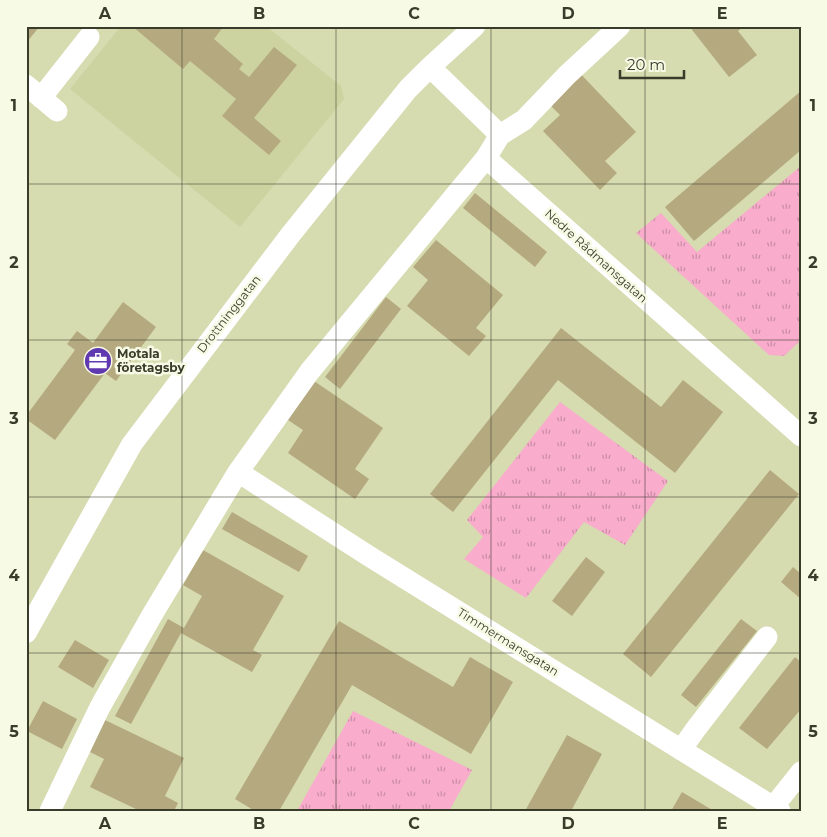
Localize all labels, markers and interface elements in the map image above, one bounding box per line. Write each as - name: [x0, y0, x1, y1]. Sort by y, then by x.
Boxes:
- text: A: [98, 4, 112, 23]
- text: B: [253, 4, 265, 23]
- text: C: [408, 4, 420, 23]
- text: D: [561, 4, 575, 23]
- text: E: [717, 4, 727, 23]
- scale bar: [620, 48, 683, 80]
- text: 20 m: [627, 55, 665, 74]
- text: 1: [11, 96, 17, 115]
- text: 1: [810, 96, 816, 115]
- street label: Nedre Rådmansgatan: [542, 206, 651, 306]
- text: 2: [9, 253, 19, 272]
- text: 2: [808, 253, 818, 272]
- street label: Drottninggatan: [194, 272, 264, 356]
- office icon: Motala företagsby: [83, 346, 113, 376]
- place label: Motala företagsby: [117, 346, 185, 375]
- text: 3: [8, 409, 19, 428]
- text: 3: [807, 409, 818, 428]
- text: 4: [8, 566, 20, 585]
- text: 4: [807, 566, 819, 585]
- street label: Timmermansgatan: [455, 604, 562, 679]
- text: 5: [9, 722, 19, 741]
- text: 5: [808, 722, 818, 741]
- text: A: [98, 814, 112, 833]
- text: B: [253, 814, 265, 833]
- text: C: [408, 814, 420, 833]
- text: D: [561, 814, 575, 833]
- text: E: [717, 814, 727, 833]

